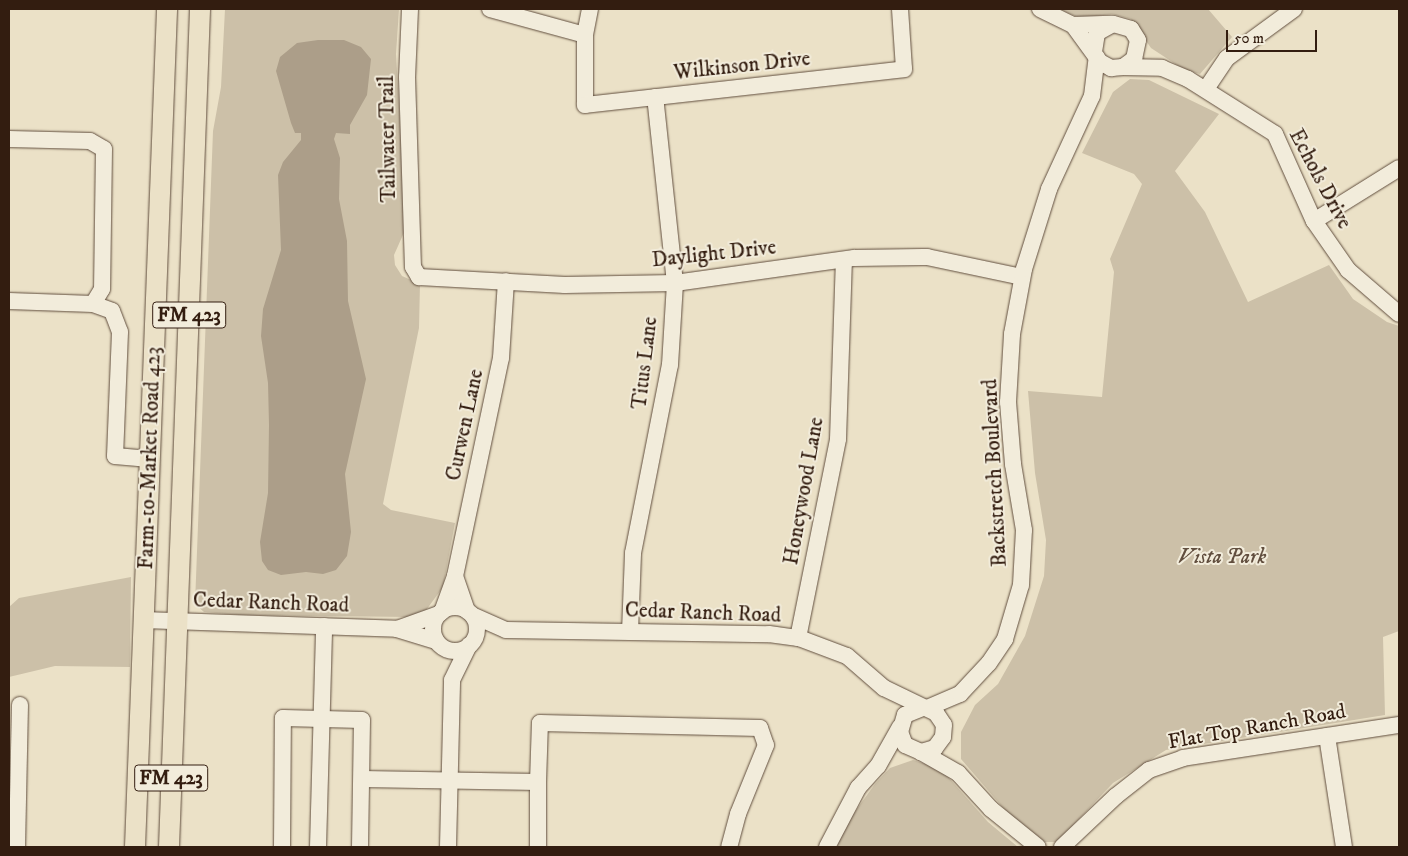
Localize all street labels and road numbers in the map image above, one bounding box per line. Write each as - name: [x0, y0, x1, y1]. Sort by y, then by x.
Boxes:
- street label: Wilkinson Drive: [672, 46, 812, 86]
- street label: Tailwater Trail: [374, 75, 402, 203]
- street label: Echols Drive: [1283, 125, 1357, 233]
- street label: Daylight Drive: [651, 235, 777, 273]
- road number: FM 423: [152, 298, 226, 332]
- street label: Titus Lane: [627, 315, 663, 411]
- street label: Farm-to-Market Road 423: [134, 346, 166, 570]
- street label: Curwen Lane: [441, 367, 489, 483]
- street label: Backstretch Boulevard: [977, 378, 1013, 568]
- street label: Honeywood Lane: [779, 415, 829, 567]
- street label: Cedar Ranch Road: [193, 588, 349, 618]
- street label: Cedar Ranch Road: [625, 598, 781, 628]
- street label: Flat Top Ranch Road: [1166, 699, 1348, 755]
- road number: FM 423: [134, 760, 208, 796]

